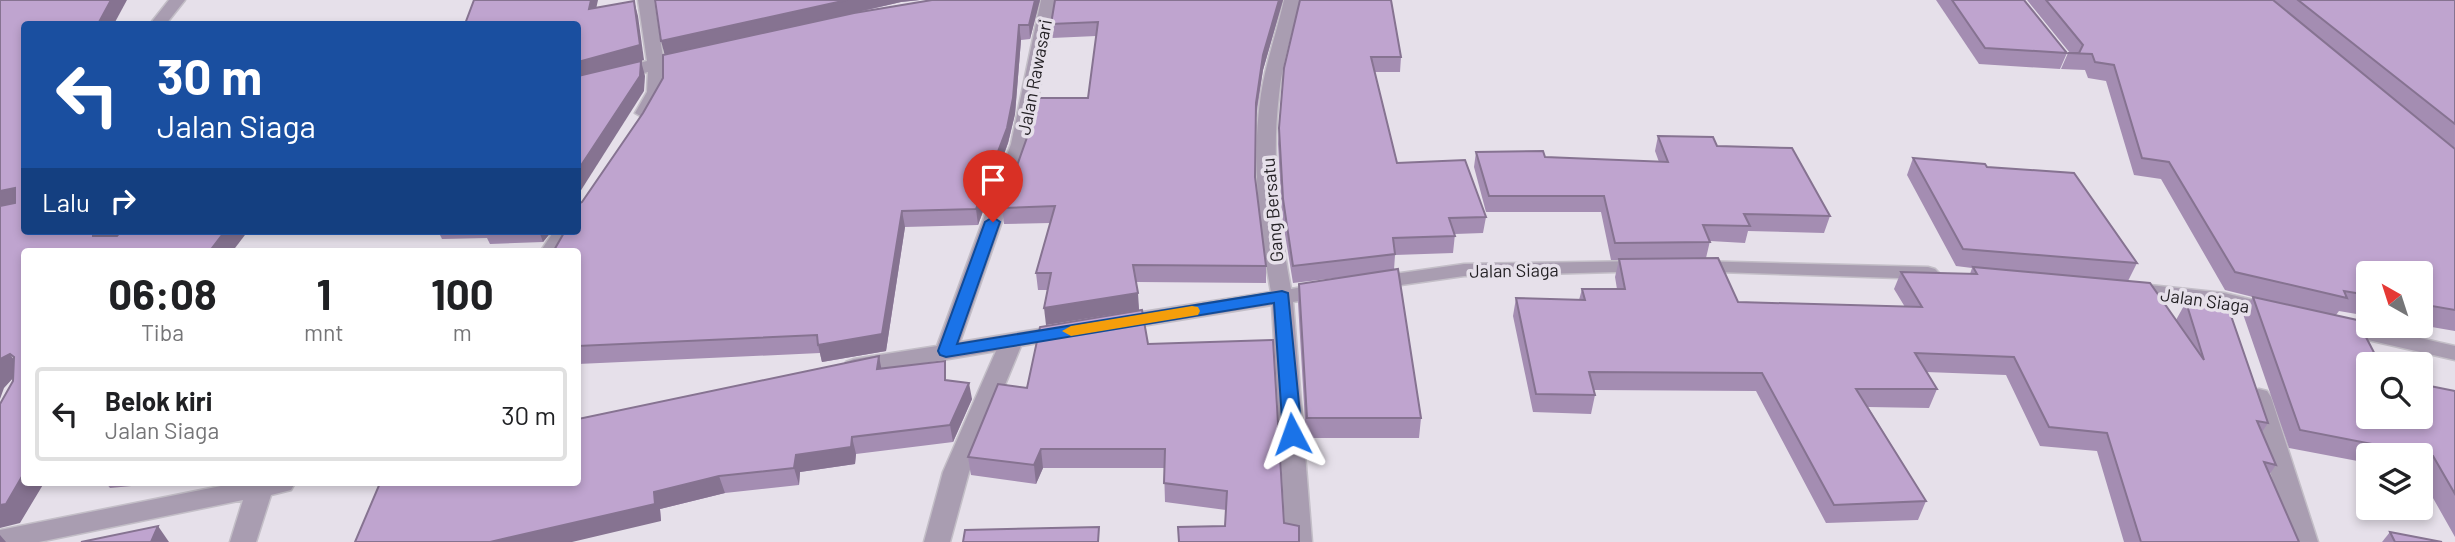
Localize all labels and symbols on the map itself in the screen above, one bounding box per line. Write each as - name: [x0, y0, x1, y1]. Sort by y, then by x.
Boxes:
- street label: Jalan Rawasari: [1012, 17, 1056, 137]
- pin: [963, 150, 1023, 222]
- street label: Gang Bersatu: [1256, 157, 1288, 263]
- street label: Jalan Siaga: [1469, 258, 1559, 282]
- north arrow: [2356, 261, 2432, 338]
- street label: Jalan Siaga: [2159, 283, 2251, 317]
- position arrow: [1255, 397, 1329, 471]

